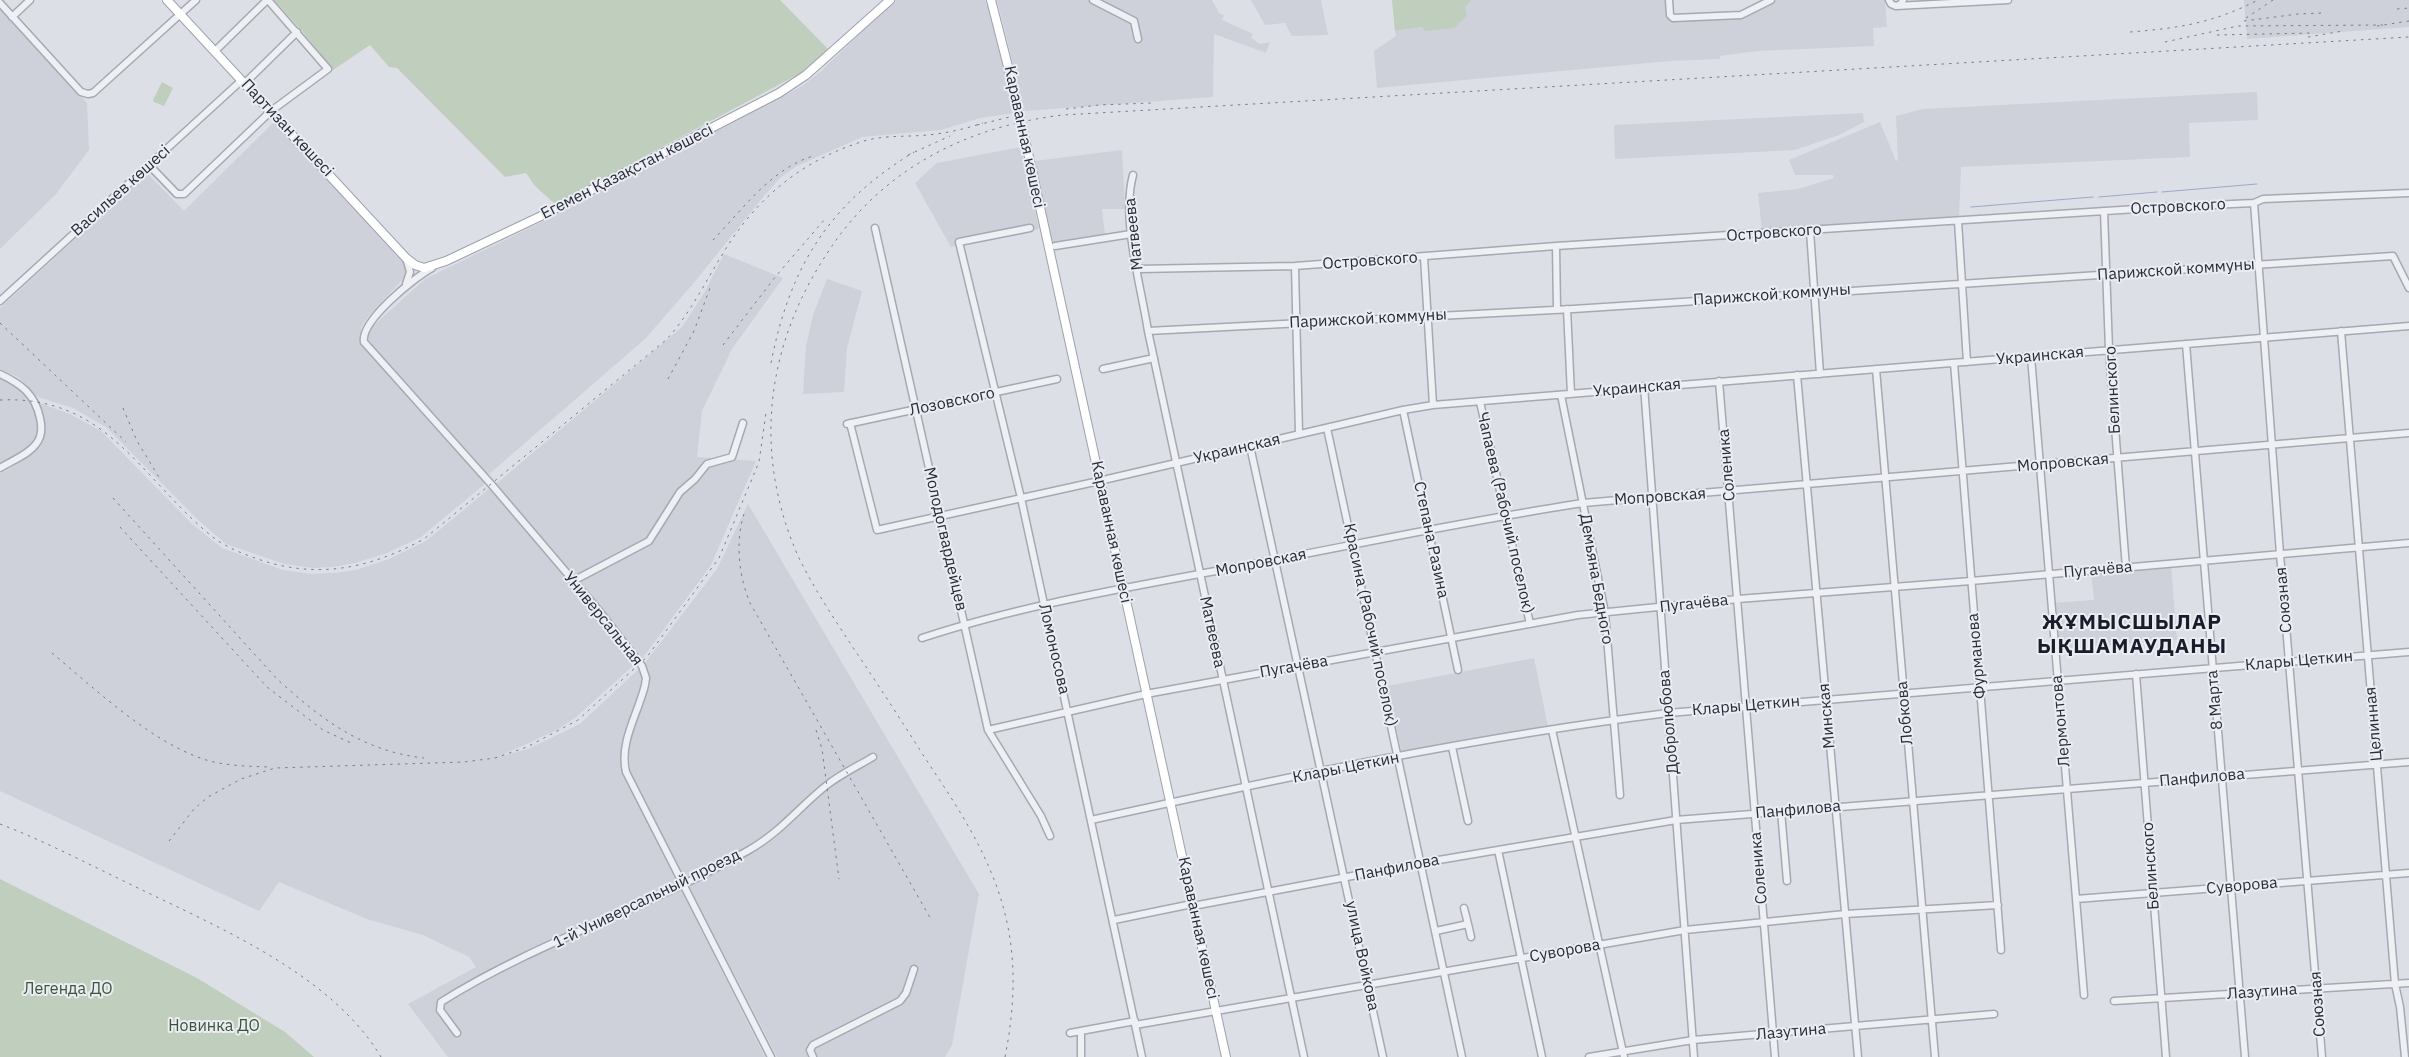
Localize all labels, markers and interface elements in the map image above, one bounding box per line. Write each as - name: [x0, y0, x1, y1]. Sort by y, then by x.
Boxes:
- street label: Караванная көшесі: [1000, 64, 1048, 210]
- street label: Партизан көшесі: [237, 75, 337, 181]
- street label: Егемен Қазақстан көшесі: [538, 120, 716, 224]
- street label: Васильев көшесі: [68, 142, 174, 240]
- street label: Островского: [2130, 195, 2226, 219]
- street label: Матвеева: [1121, 197, 1147, 271]
- street label: Островского: [1726, 220, 1822, 246]
- street label: Островского: [1322, 248, 1418, 274]
- street label: Парижской коммуны: [2097, 255, 2255, 285]
- street label: Парижской коммуны: [1693, 280, 1851, 310]
- street label: Парижской коммуны: [1289, 305, 1447, 333]
- street label: Украинская: [1995, 343, 2085, 369]
- street label: Белинского: [2101, 346, 2125, 434]
- street label: Украинская: [1592, 375, 1682, 401]
- street label: Лозовского: [908, 384, 996, 420]
- street label: Чапаева (Рабочий поселок): [1472, 410, 1538, 616]
- street label: Соленика: [1714, 428, 1740, 502]
- street label: Украинская: [1192, 430, 1282, 468]
- street label: Мопровская: [2016, 449, 2110, 477]
- street label: Караванная көшесі: [1087, 459, 1135, 605]
- street label: Молодогвардейцев: [919, 465, 971, 613]
- street label: Степана Разина: [1409, 480, 1453, 600]
- street label: Мопровская: [1613, 484, 1707, 510]
- street label: Демьяна Бедного: [1575, 512, 1617, 646]
- street label: Красина (Рабочий поселок): [1339, 522, 1401, 728]
- street label: Мопровская: [1214, 545, 1308, 581]
- street label: Пугачёва: [2063, 557, 2133, 583]
- street label: Союзная: [2272, 566, 2296, 634]
- street label: Универсальная: [559, 568, 647, 670]
- street label: Пугачёва: [1659, 591, 1729, 617]
- street label: Матвеева: [1195, 594, 1229, 670]
- street label: Ломоносова: [1034, 602, 1074, 696]
- district label: ЖҰМЫСШЫЛАР ЫҚШАМАУДАНЫ: [2036, 610, 2228, 660]
- street label: Фурманова: [1964, 612, 1990, 700]
- street label: Клары Цеткин: [2244, 647, 2354, 675]
- street label: Пугачёва: [1258, 652, 1330, 682]
- street label: Добролюбова: [1655, 669, 1683, 775]
- street label: 8 Марта: [2203, 669, 2227, 731]
- street label: Лермонтова: [2047, 674, 2075, 768]
- street label: Лобкова: [1893, 680, 1917, 746]
- street label: Минская: [1815, 682, 1839, 750]
- street label: Целинная: [2361, 686, 2387, 762]
- street label: Клары Цеткин: [1691, 692, 1801, 720]
- street label: Клары Цеткин: [1291, 748, 1401, 788]
- street label: Панфилова: [2158, 765, 2246, 791]
- street label: Панфилова: [1754, 797, 1842, 823]
- street label: Белинского: [2138, 821, 2164, 911]
- street label: Соленика: [1746, 831, 1772, 905]
- street label: 1-й Универсальный проезд: [550, 845, 744, 953]
- street label: Панфилова: [1353, 850, 1441, 886]
- street label: Караванная көшесі: [1174, 855, 1222, 1001]
- street label: Суворова: [2206, 873, 2278, 899]
- street label: улица Войкова: [1341, 899, 1383, 1013]
- street label: Суворова: [1528, 935, 1602, 967]
- street label: Союзная: [2306, 971, 2330, 1037]
- park label: Легенда ДО: [23, 979, 113, 999]
- street label: Лазутина: [2226, 980, 2298, 1004]
- park label: Новинка ДО: [168, 1016, 260, 1036]
- street label: Лазутина: [1755, 1019, 1827, 1045]

